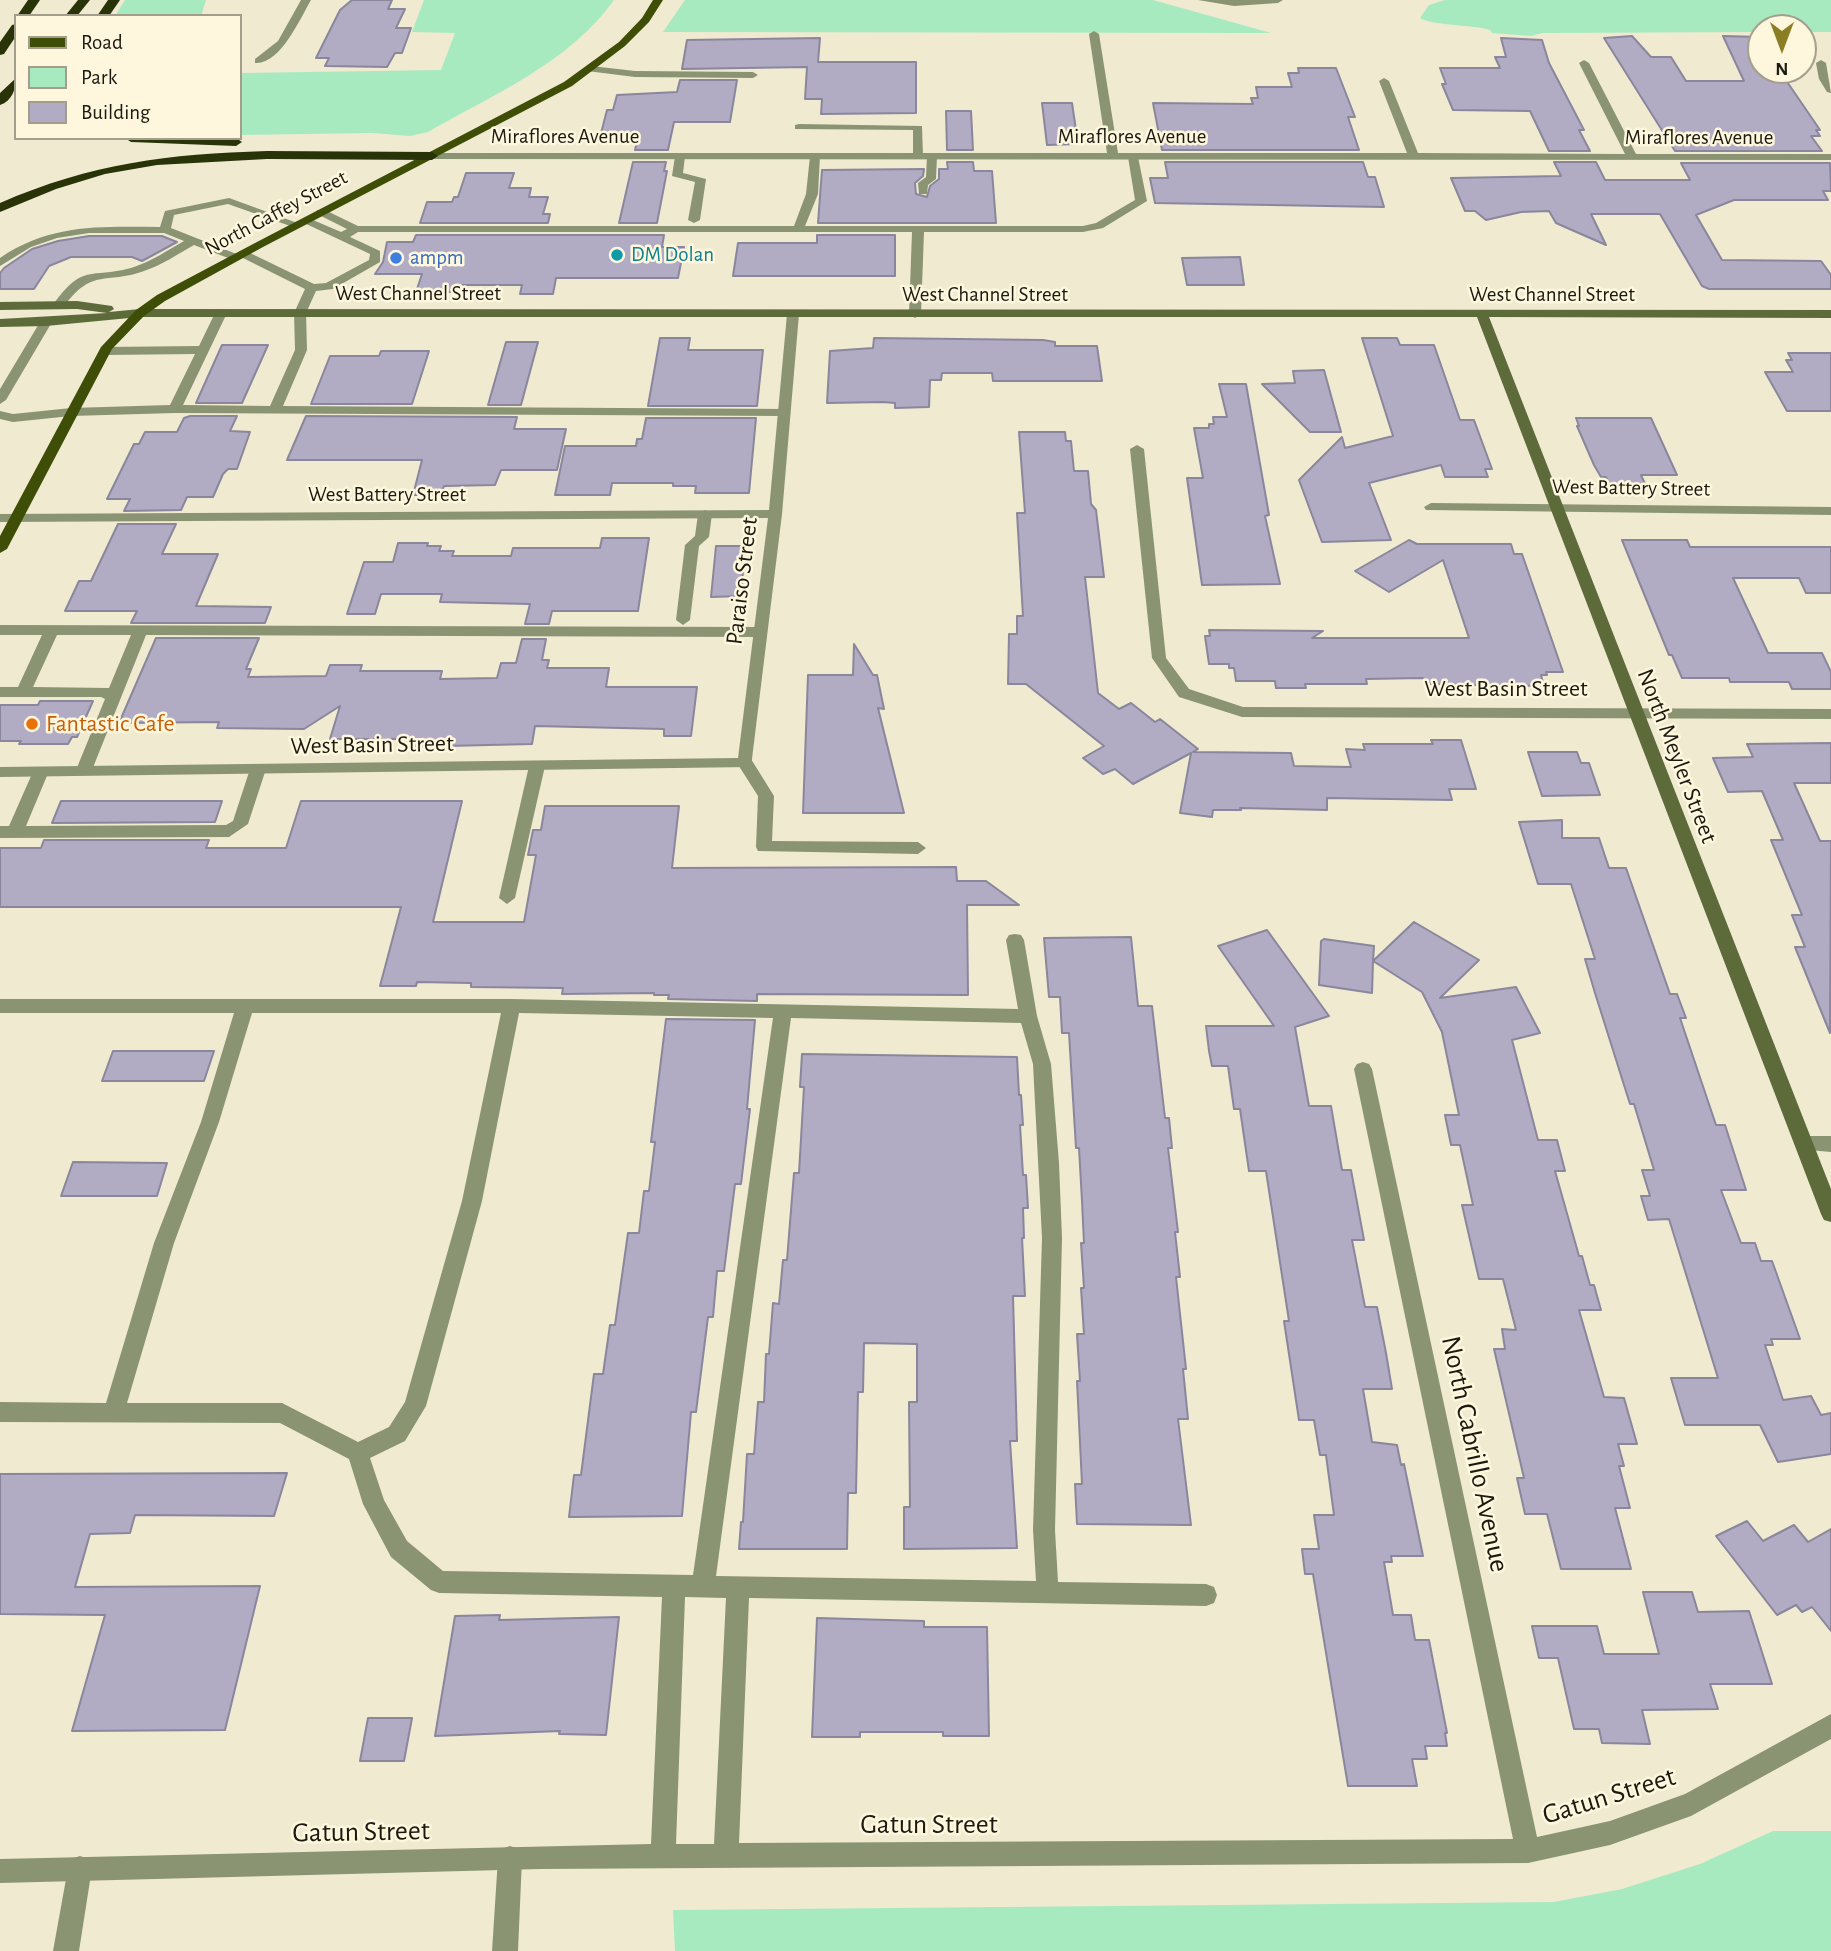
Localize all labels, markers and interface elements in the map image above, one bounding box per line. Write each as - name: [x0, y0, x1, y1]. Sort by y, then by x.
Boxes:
- legend: [14, 14, 242, 140]
- north arrow: [1747, 14, 1817, 84]
- text: Road: [81, 32, 123, 53]
- text: N: [1775, 59, 1789, 78]
- text: Park: [81, 67, 117, 88]
- text: Building: [81, 102, 150, 123]
- street label: Miraflores Avenue: [491, 124, 639, 150]
- street label: Miraflores Avenue: [1058, 124, 1206, 150]
- street label: Miraflores Avenue: [1625, 125, 1773, 151]
- street label: North Gaffey Street: [200, 165, 352, 261]
- place label: DM Dolan: [631, 242, 714, 268]
- place label: ampm: [410, 245, 464, 271]
- marker: DM Dolan: [609, 247, 625, 263]
- marker: ampm: [388, 250, 404, 266]
- street label: West Channel Street: [335, 281, 501, 307]
- street label: West Channel Street: [902, 282, 1068, 308]
- street label: West Channel Street: [1469, 282, 1635, 308]
- street label: West Battery Street: [1552, 474, 1710, 502]
- street label: West Battery Street: [308, 482, 466, 508]
- street label: Paraiso Street: [720, 516, 764, 646]
- street label: North Meyler Street: [1631, 665, 1723, 847]
- street label: West Basin Street: [1424, 675, 1588, 703]
- place label: Fantastic Cafe: [46, 710, 174, 738]
- marker: Fantastic Cafe: [24, 716, 40, 732]
- street label: West Basin Street: [290, 729, 454, 761]
- street label: North Cabrillo Avenue: [1434, 1333, 1516, 1575]
- street label: Gatun Street: [1538, 1760, 1680, 1832]
- street label: Gatun Street: [860, 1808, 998, 1842]
- street label: Gatun Street: [292, 1814, 430, 1850]

